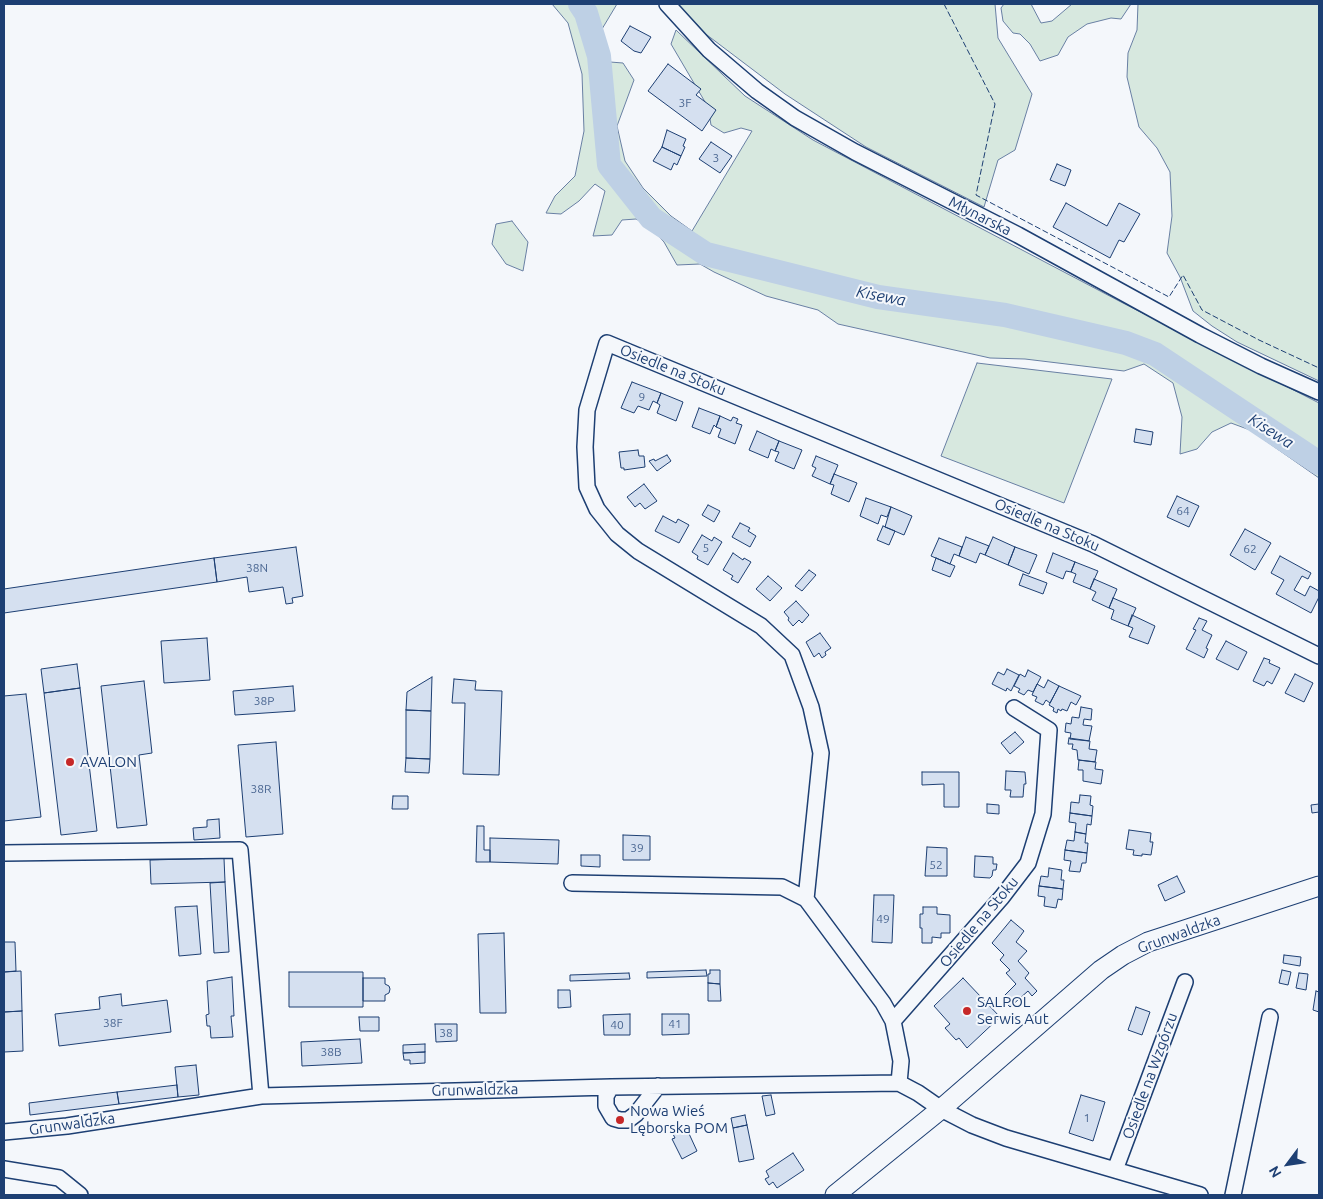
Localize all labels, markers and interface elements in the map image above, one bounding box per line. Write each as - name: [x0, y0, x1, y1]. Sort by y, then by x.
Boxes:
- house number: 3F: [678, 96, 692, 110]
- house number: 3: [713, 151, 719, 165]
- street label: Młynarska: [946, 193, 1014, 239]
- water label: Kisewa: [855, 282, 907, 310]
- street label: Osiedle na Stoku: [617, 341, 729, 399]
- house number: 9: [639, 390, 645, 404]
- water label: Kisewa: [1245, 409, 1297, 453]
- street label: Osiedle na Stoku: [992, 495, 1102, 555]
- house number: 64: [1176, 504, 1190, 518]
- house number: 5: [703, 541, 709, 555]
- house number: 62: [1243, 542, 1257, 556]
- house number: 38N: [246, 561, 268, 575]
- house number: 38P: [254, 694, 274, 708]
- place label: AVALON: [80, 753, 137, 771]
- marker: AVALON: [64, 756, 76, 768]
- house number: 38R: [250, 782, 272, 796]
- house number: 39: [630, 841, 644, 855]
- house number: 52: [929, 858, 943, 872]
- street label: Osiedle na Stoku: [936, 873, 1022, 971]
- street label: Grunwaldzka: [1135, 911, 1223, 957]
- house number: 49: [876, 912, 890, 926]
- place label: SALPOL Serwis Aut: [977, 993, 1049, 1028]
- marker: SALPOL Serwis Aut: [961, 1005, 973, 1017]
- street label: Osiedle na Wzgórzu: [1119, 1010, 1181, 1142]
- house number: 38F: [103, 1016, 123, 1030]
- house number: 41: [668, 1017, 682, 1031]
- house number: 40: [610, 1018, 624, 1032]
- house number: 38: [439, 1026, 453, 1040]
- house number: 38B: [320, 1045, 342, 1059]
- street label: Grunwaldzka: [431, 1080, 519, 1100]
- place label: Nowa Wieś Lęborska POM: [630, 1102, 728, 1137]
- street label: Grunwaldzka: [28, 1109, 116, 1139]
- house number: 1: [1084, 1111, 1090, 1125]
- marker: Nowa Wieś Lęborska POM: [614, 1114, 626, 1126]
- north arrow: [1263, 1139, 1313, 1189]
- text: N: [1266, 1163, 1285, 1180]

